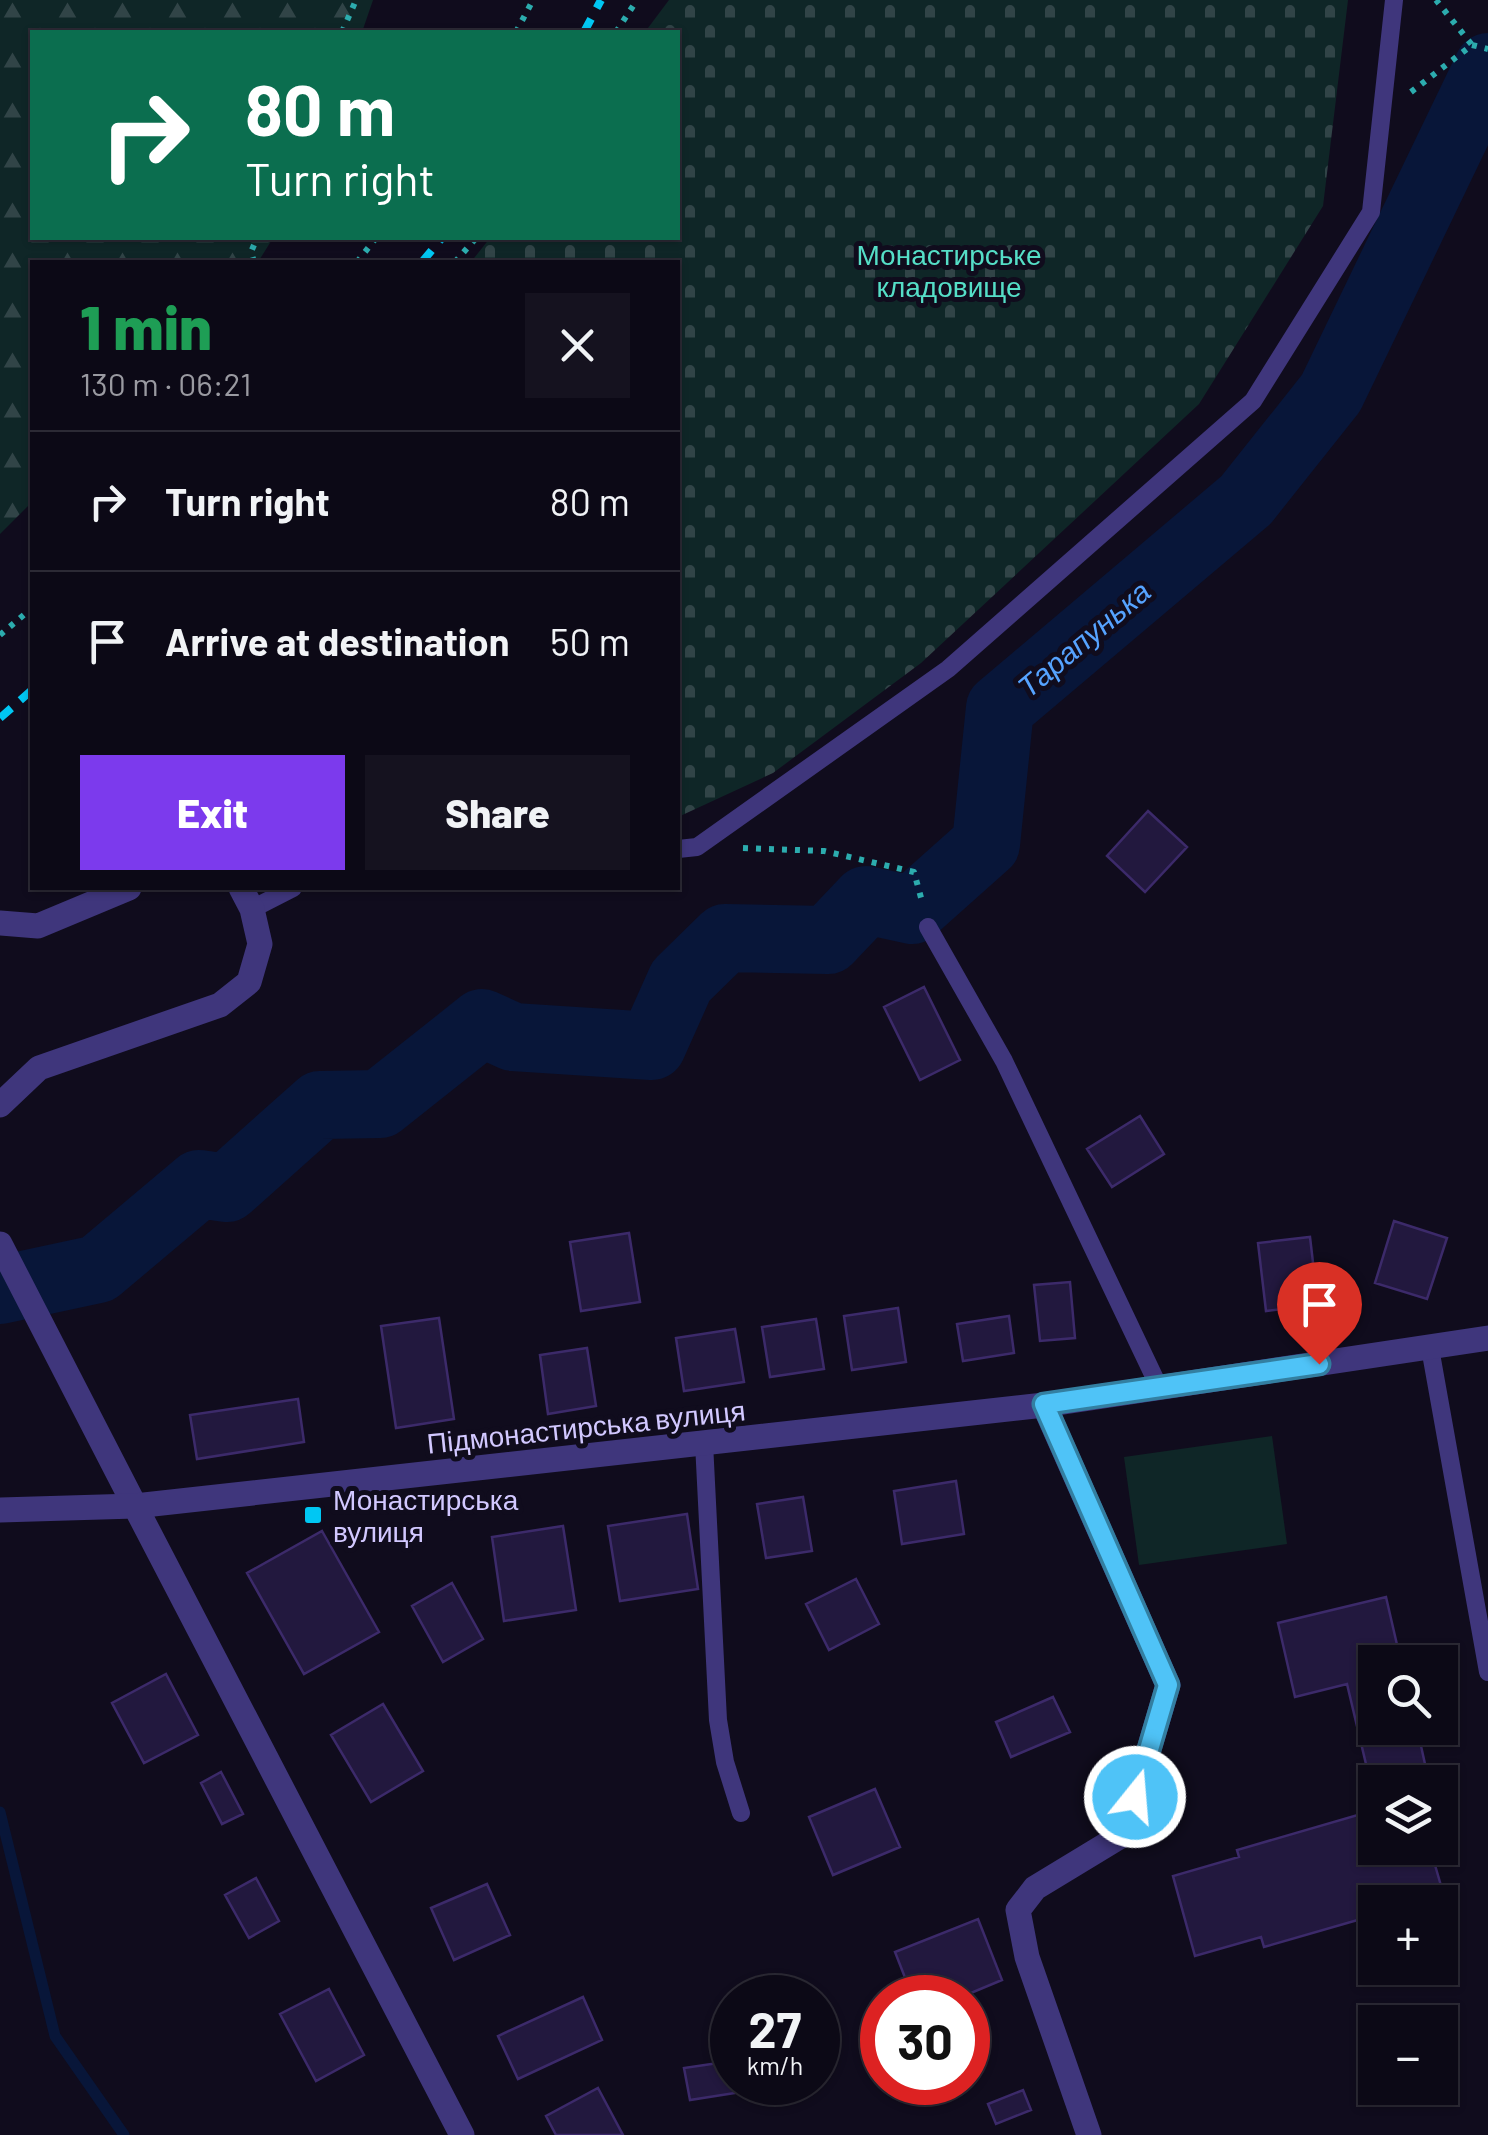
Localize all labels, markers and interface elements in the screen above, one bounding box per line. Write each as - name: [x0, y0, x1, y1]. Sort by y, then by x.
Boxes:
- text: 80 m: [245, 66, 395, 150]
- icon: right: [80, 70, 210, 200]
- text: Turn right: [245, 151, 435, 205]
- park label: Монастирське кладовище: [856, 237, 1042, 303]
- text: 1 min: [80, 290, 212, 362]
- button: close: [525, 293, 630, 398]
- text: 130 m · 06:21: [80, 364, 251, 402]
- icon: right: [80, 474, 135, 529]
- text: Turn right: [165, 478, 330, 524]
- text: 80 m: [550, 478, 630, 524]
- water label: Тарапунька: [1009, 572, 1157, 704]
- icon: arrive: [80, 614, 135, 669]
- text: Arrive at destination: [165, 618, 510, 664]
- text: 50 m: [550, 618, 630, 664]
- button: Exit: [80, 755, 345, 870]
- button: Share: [365, 755, 630, 870]
- pin: [1277, 1262, 1362, 1365]
- icon: arrive: [1292, 1277, 1347, 1332]
- street label: Підмонастирська вулиця: [425, 1392, 747, 1460]
- place label: Монастирська вулиця: [333, 1482, 519, 1548]
- marker: Монастирська вулиця: [302, 1504, 324, 1526]
- map controls: [1358, 1645, 1458, 2105]
- button: search: [1358, 1645, 1458, 1745]
- position arrow: [1083, 1745, 1187, 1849]
- button: layers: [1358, 1765, 1458, 1865]
- button: +: [1358, 1885, 1458, 1985]
- speed limit sign: 30: [860, 1975, 990, 2105]
- text: 27: [749, 1998, 801, 2058]
- button: −: [1358, 2005, 1458, 2105]
- text: km/h: [747, 2050, 803, 2080]

